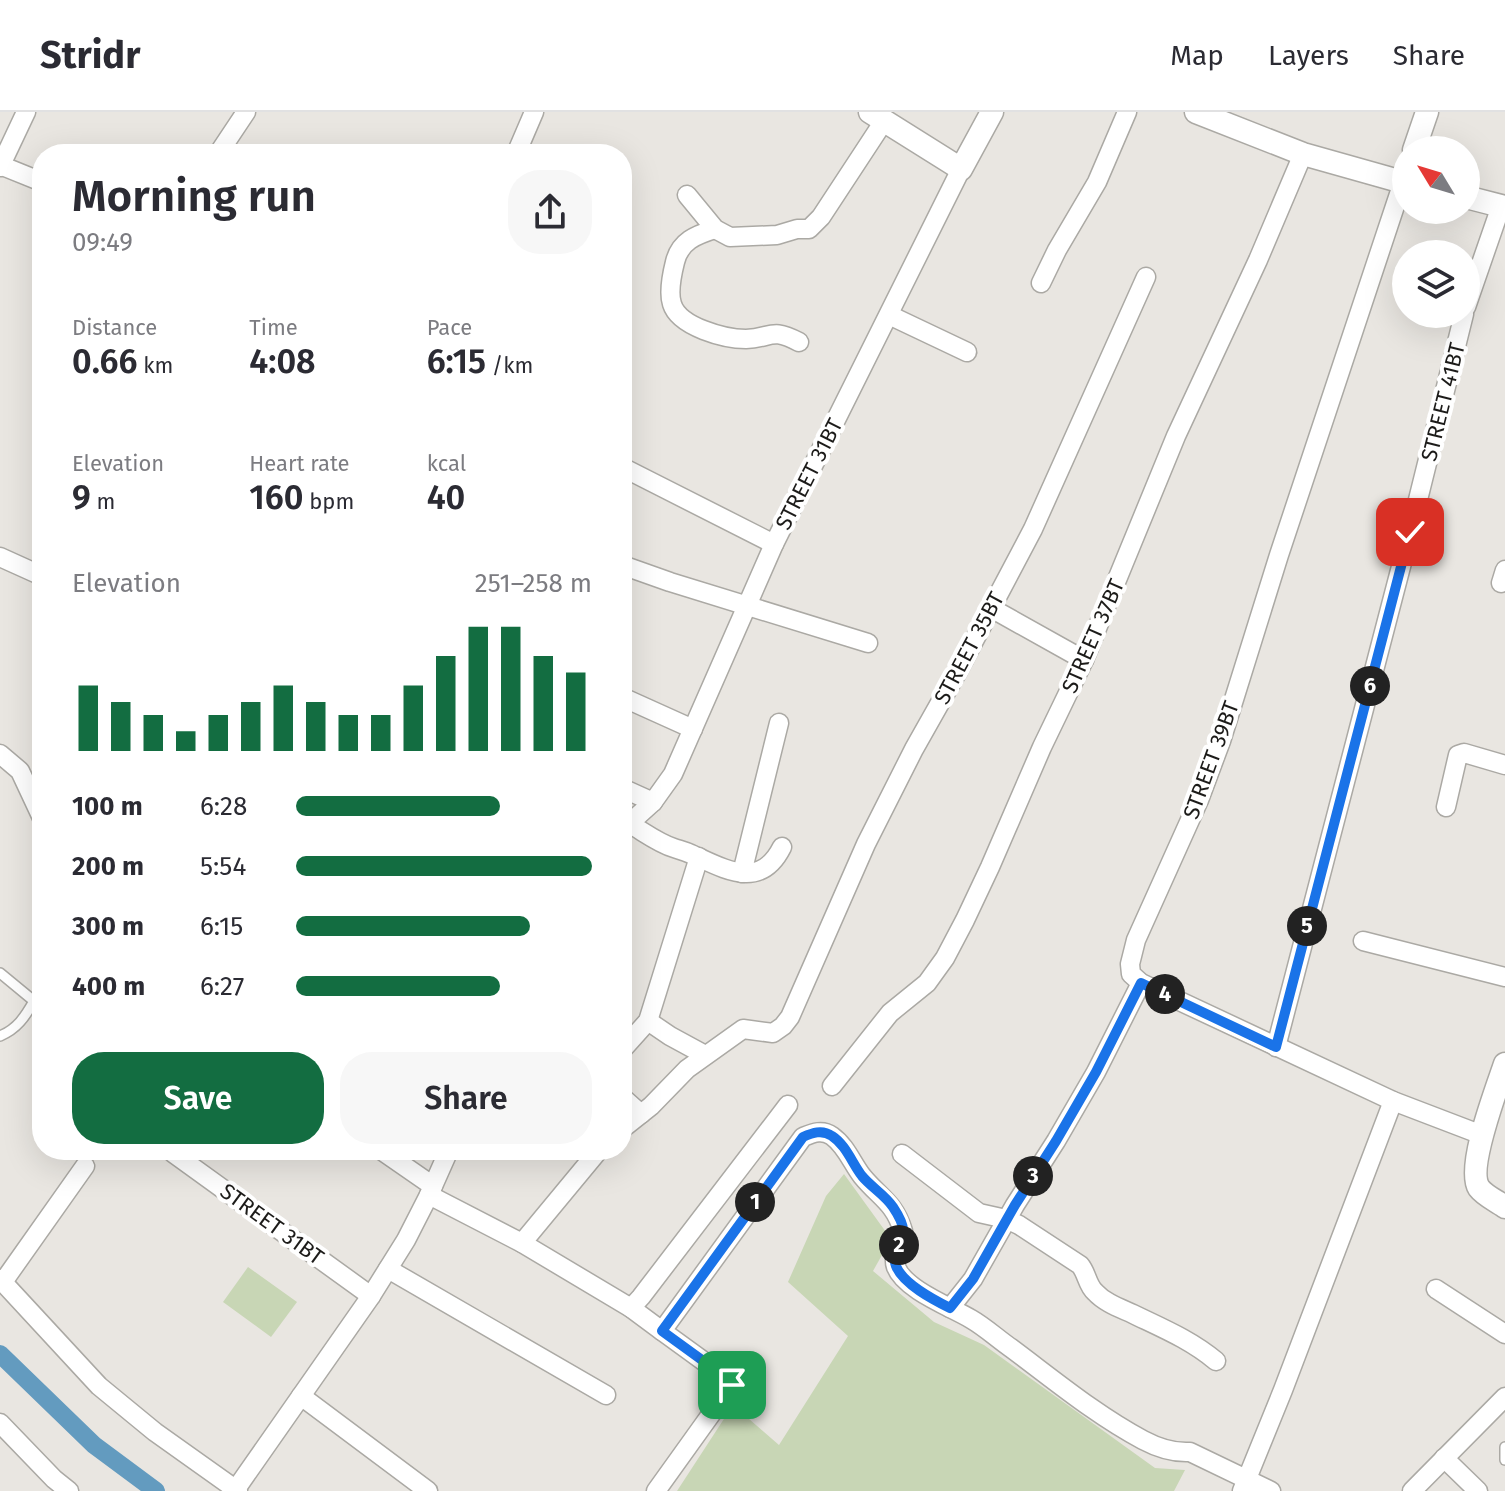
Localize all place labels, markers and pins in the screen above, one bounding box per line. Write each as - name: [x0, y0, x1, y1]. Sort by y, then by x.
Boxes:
- pin: [1376, 498, 1444, 566]
- pin: 6: [1350, 666, 1390, 706]
- pin: 5: [1287, 906, 1327, 946]
- pin: 4: [1145, 974, 1185, 1014]
- pin: 3: [1013, 1156, 1053, 1196]
- pin: 1: [735, 1182, 775, 1222]
- pin: 2: [879, 1225, 919, 1265]
- pin: [698, 1351, 766, 1419]

